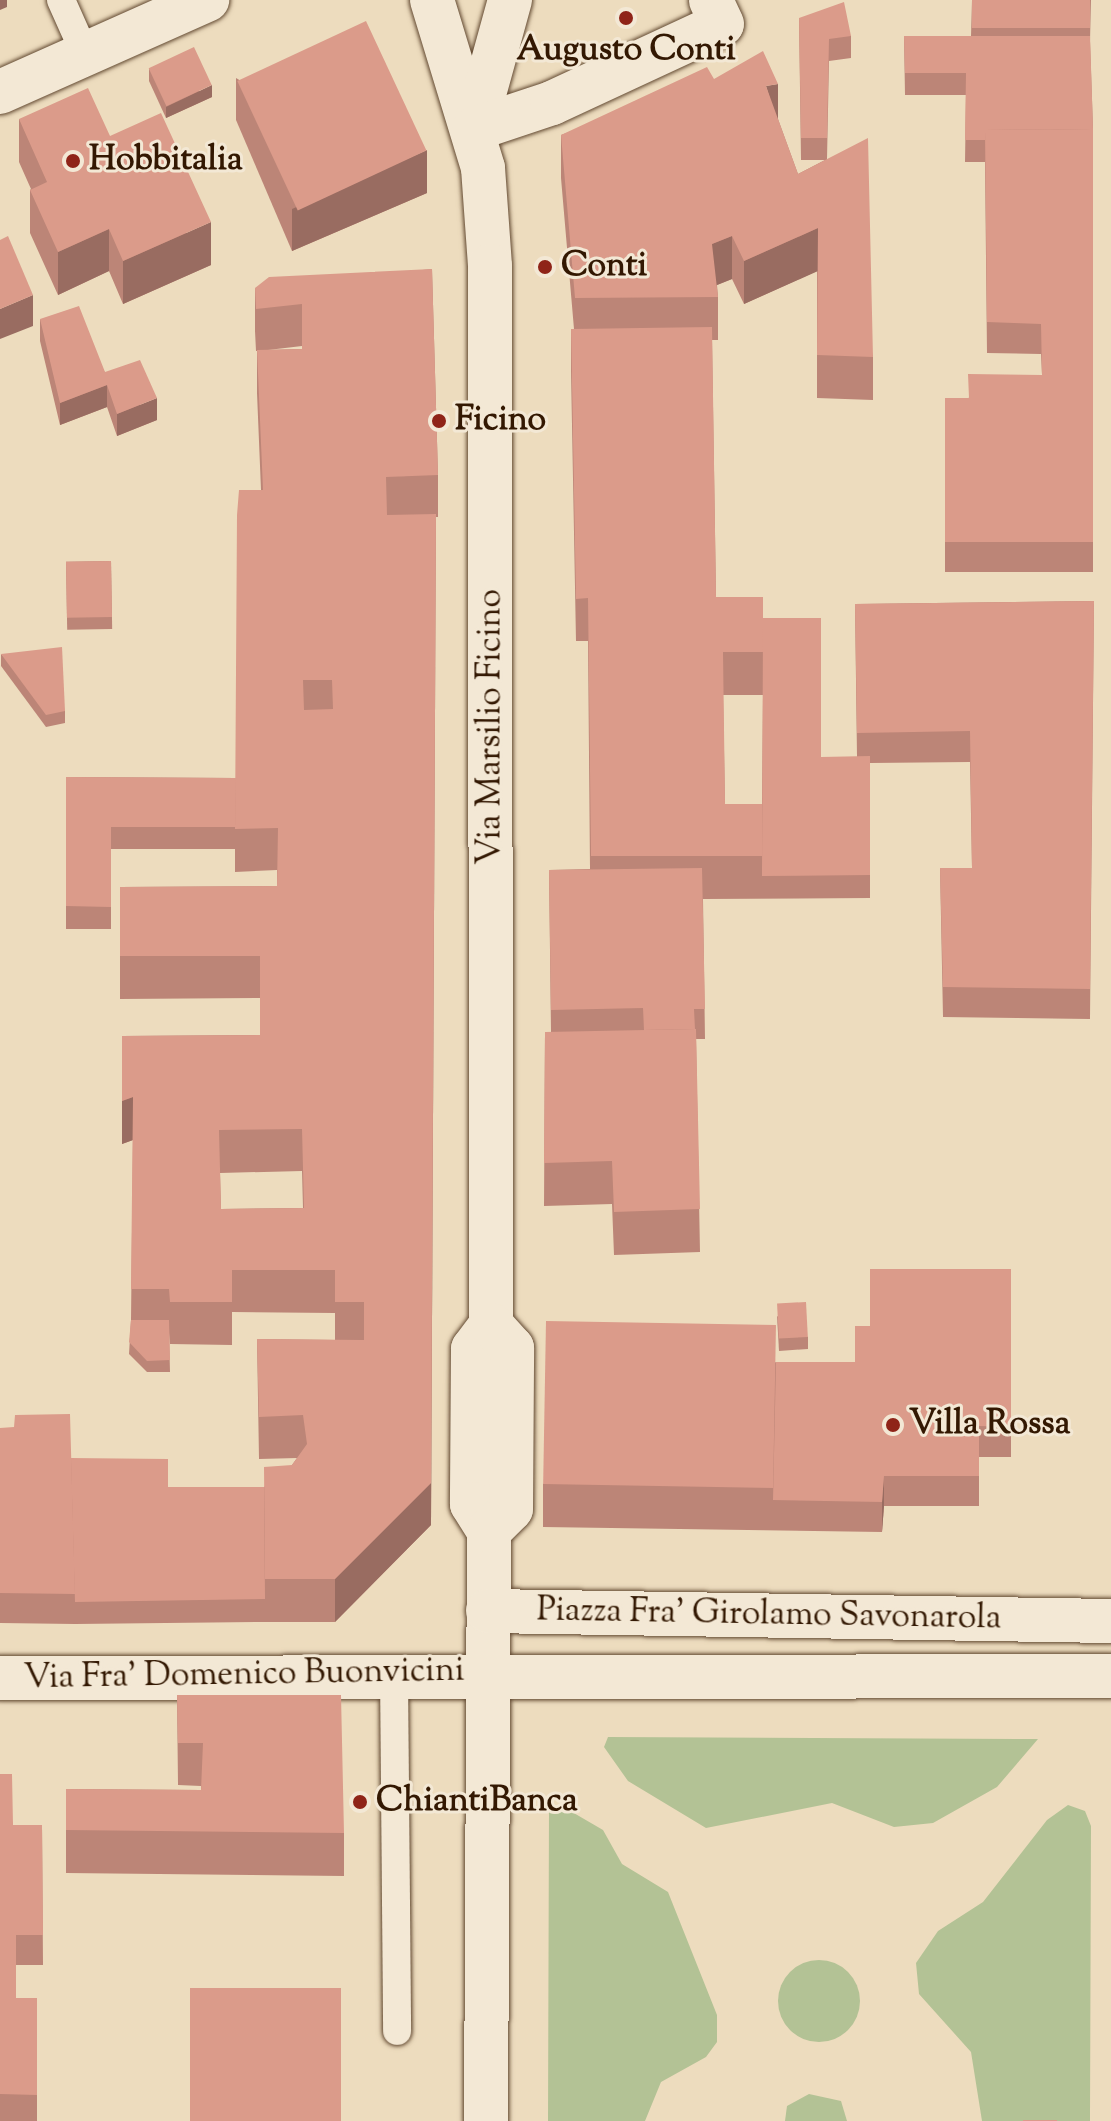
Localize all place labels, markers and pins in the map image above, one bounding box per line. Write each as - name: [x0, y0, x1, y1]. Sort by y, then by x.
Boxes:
- marker: Augusto Conti: [617, 9, 635, 27]
- place label: Augusto Conti: [516, 31, 736, 71]
- place label: Hobbitalia: [89, 141, 243, 181]
- marker: Hobbitalia: [64, 152, 82, 170]
- place label: Conti: [561, 247, 647, 287]
- marker: Conti: [536, 258, 554, 276]
- place label: Ficino: [455, 401, 546, 441]
- marker: Ficino: [430, 412, 448, 430]
- place label: Villa Rossa: [909, 1405, 1070, 1445]
- marker: Villa Rossa: [884, 1416, 902, 1434]
- place label: ChiantiBanca: [376, 1782, 578, 1822]
- marker: ChiantiBanca: [351, 1793, 369, 1811]

